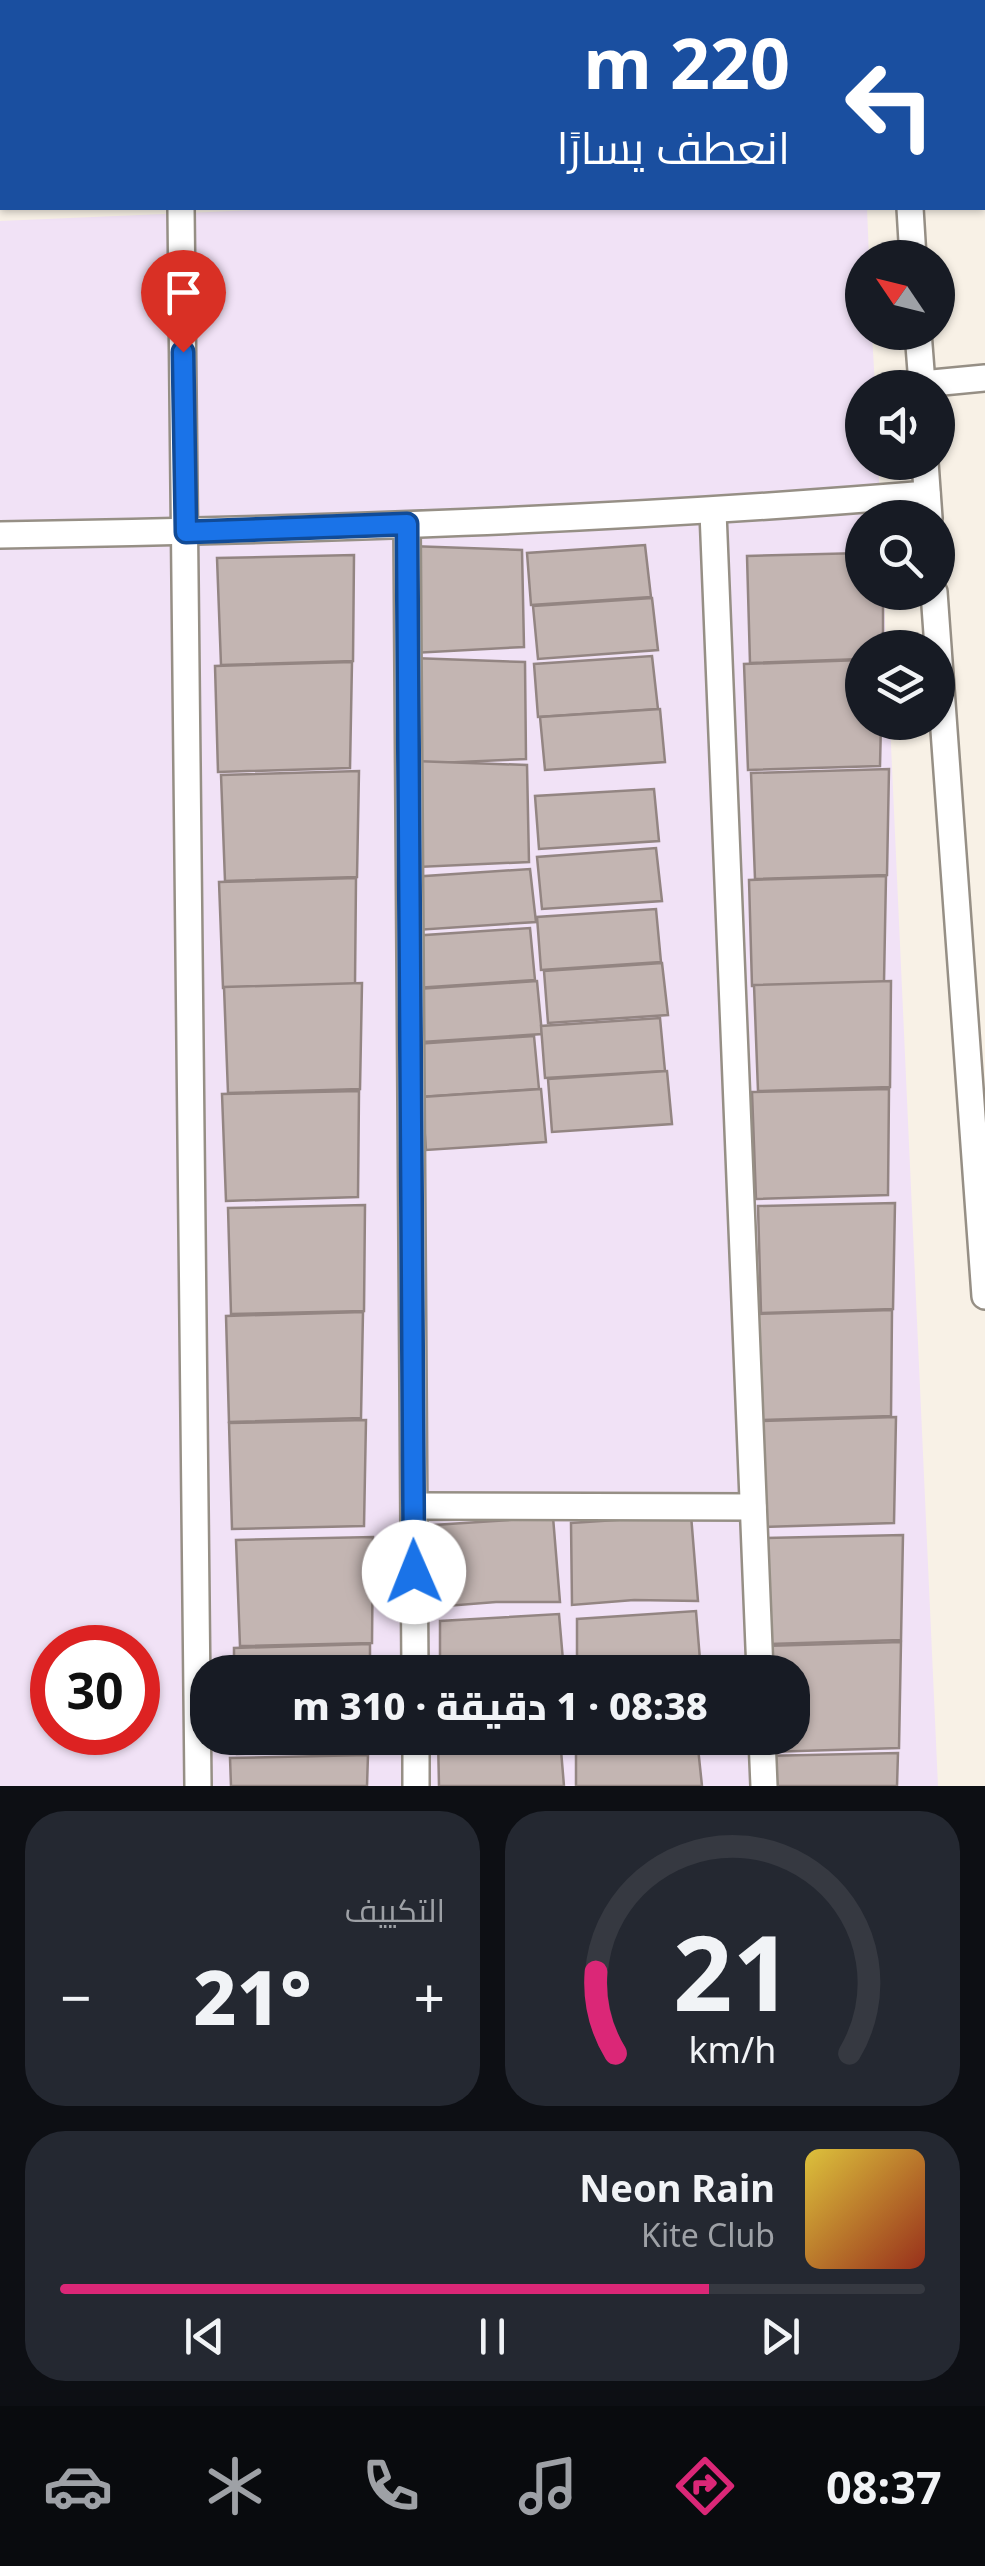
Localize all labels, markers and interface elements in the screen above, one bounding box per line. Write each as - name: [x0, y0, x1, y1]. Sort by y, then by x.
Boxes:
- text: 220 m: [583, 14, 790, 110]
- icon: left: [825, 40, 955, 170]
- text: انعطف يسارًا: [556, 116, 790, 177]
- north arrow: [845, 240, 955, 350]
- map controls: [845, 240, 955, 740]
- pin: [141, 250, 226, 353]
- icon: arrive: [156, 265, 211, 320]
- button: sound: [845, 370, 955, 480]
- button: search: [845, 500, 955, 610]
- button: layers: [845, 630, 955, 740]
- position arrow: [362, 1520, 466, 1624]
- speed limit sign: 30: [30, 1625, 160, 1755]
- text: 08:38 · 1 دقيقة · 310 m: [292, 1679, 708, 1731]
- text: التكييف: [345, 1888, 445, 1931]
- text: 21: [673, 1900, 792, 2041]
- text: 21°: [193, 1945, 312, 2047]
- text: −: [60, 1959, 91, 2034]
- text: +: [414, 1959, 445, 2034]
- text: km/h: [689, 2025, 776, 2073]
- text: Neon Rain: [579, 2161, 775, 2213]
- text: Kite Club: [641, 2213, 775, 2256]
- icon: previous: [177, 2309, 232, 2364]
- icon: pause: [465, 2309, 520, 2364]
- icon: next: [753, 2309, 808, 2364]
- icon: car: [43, 2451, 113, 2521]
- icon: climate: [200, 2451, 270, 2521]
- icon: phone: [356, 2451, 426, 2521]
- icon: music: [513, 2451, 583, 2521]
- icon: directions: [670, 2451, 740, 2521]
- text: 08:37: [826, 2456, 942, 2517]

